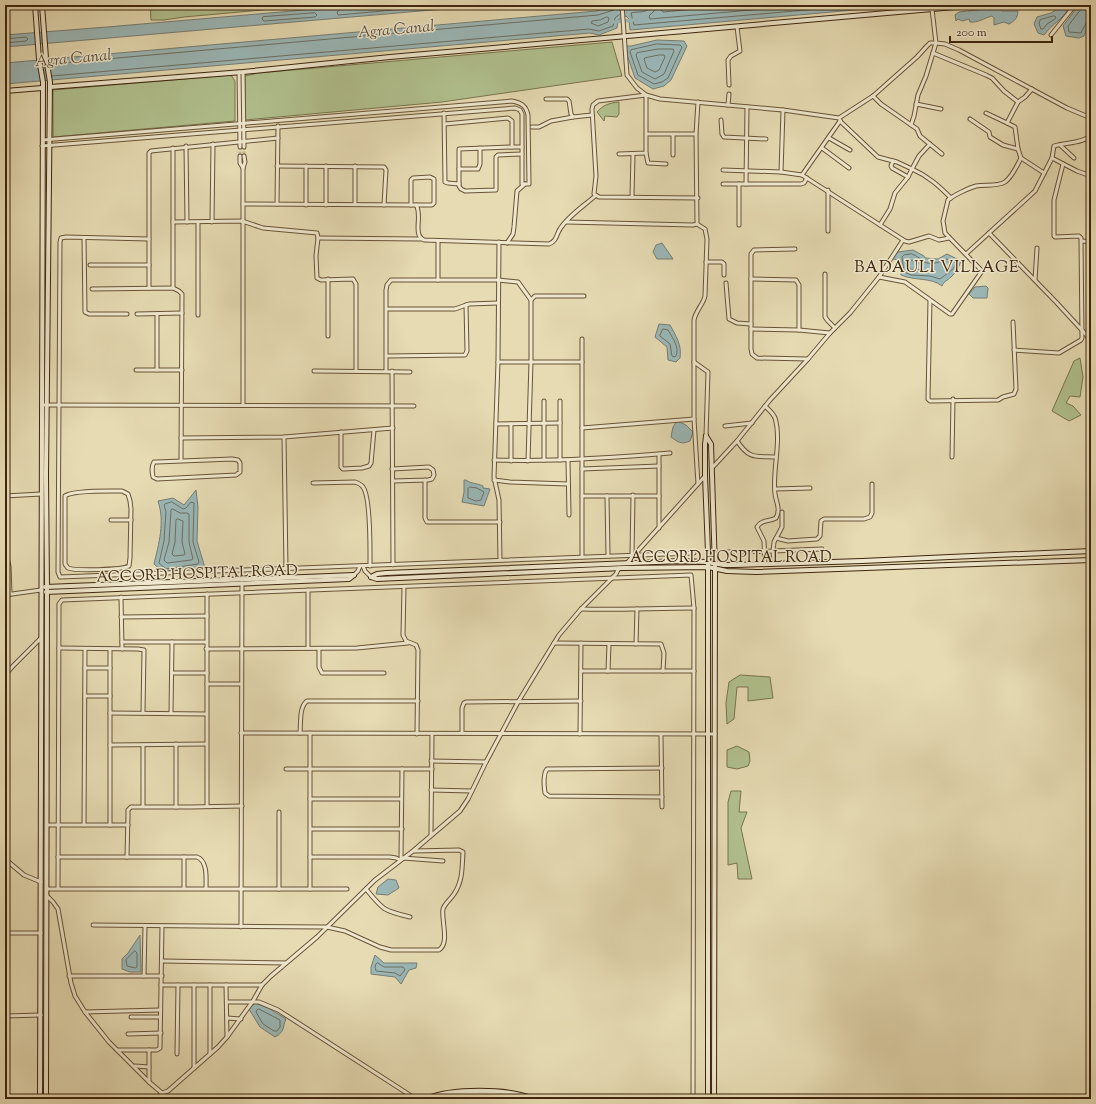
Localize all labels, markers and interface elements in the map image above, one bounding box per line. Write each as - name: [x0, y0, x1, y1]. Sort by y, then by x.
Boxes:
- water label: Agra Canal: [357, 16, 436, 45]
- scale bar: [950, 18, 1052, 44]
- text: 200 m: [956, 24, 987, 42]
- water label: Agra Canal: [34, 45, 113, 74]
- district label: BADAULI VILLAGE: [854, 257, 1020, 280]
- street label: ACCORD HOSPITAL ROAD: [630, 548, 832, 569]
- street label: ACCORD HOSPITAL ROAD: [96, 560, 298, 589]

